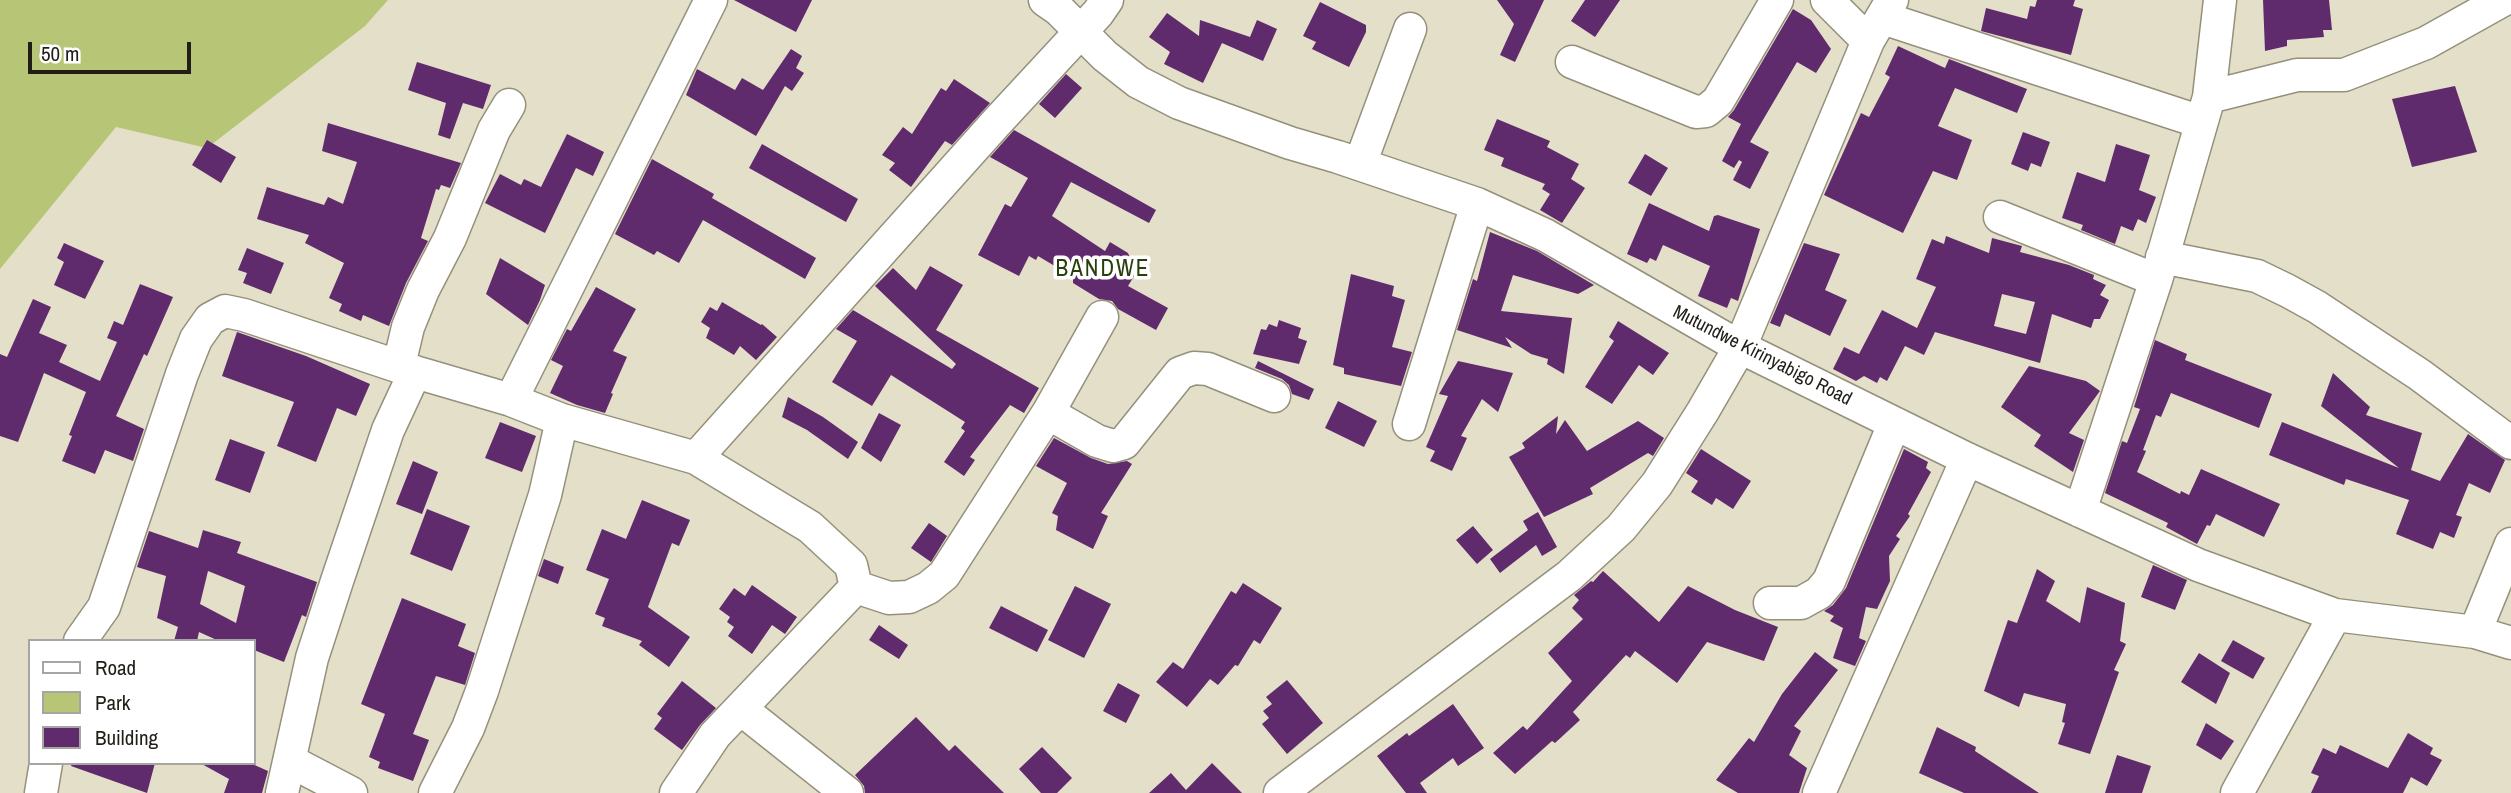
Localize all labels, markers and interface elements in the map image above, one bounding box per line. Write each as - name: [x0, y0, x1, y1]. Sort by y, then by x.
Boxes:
- scale bar: [32, 28, 194, 72]
- text: 50 m: [41, 39, 79, 68]
- district label: BANDWE: [1056, 256, 1150, 284]
- street label: Mutundwe Kirinyabigo Road: [1669, 301, 1855, 411]
- legend: [28, 639, 256, 765]
- text: Road: [95, 653, 136, 682]
- text: Park: [95, 688, 130, 717]
- text: Building: [95, 723, 158, 752]

